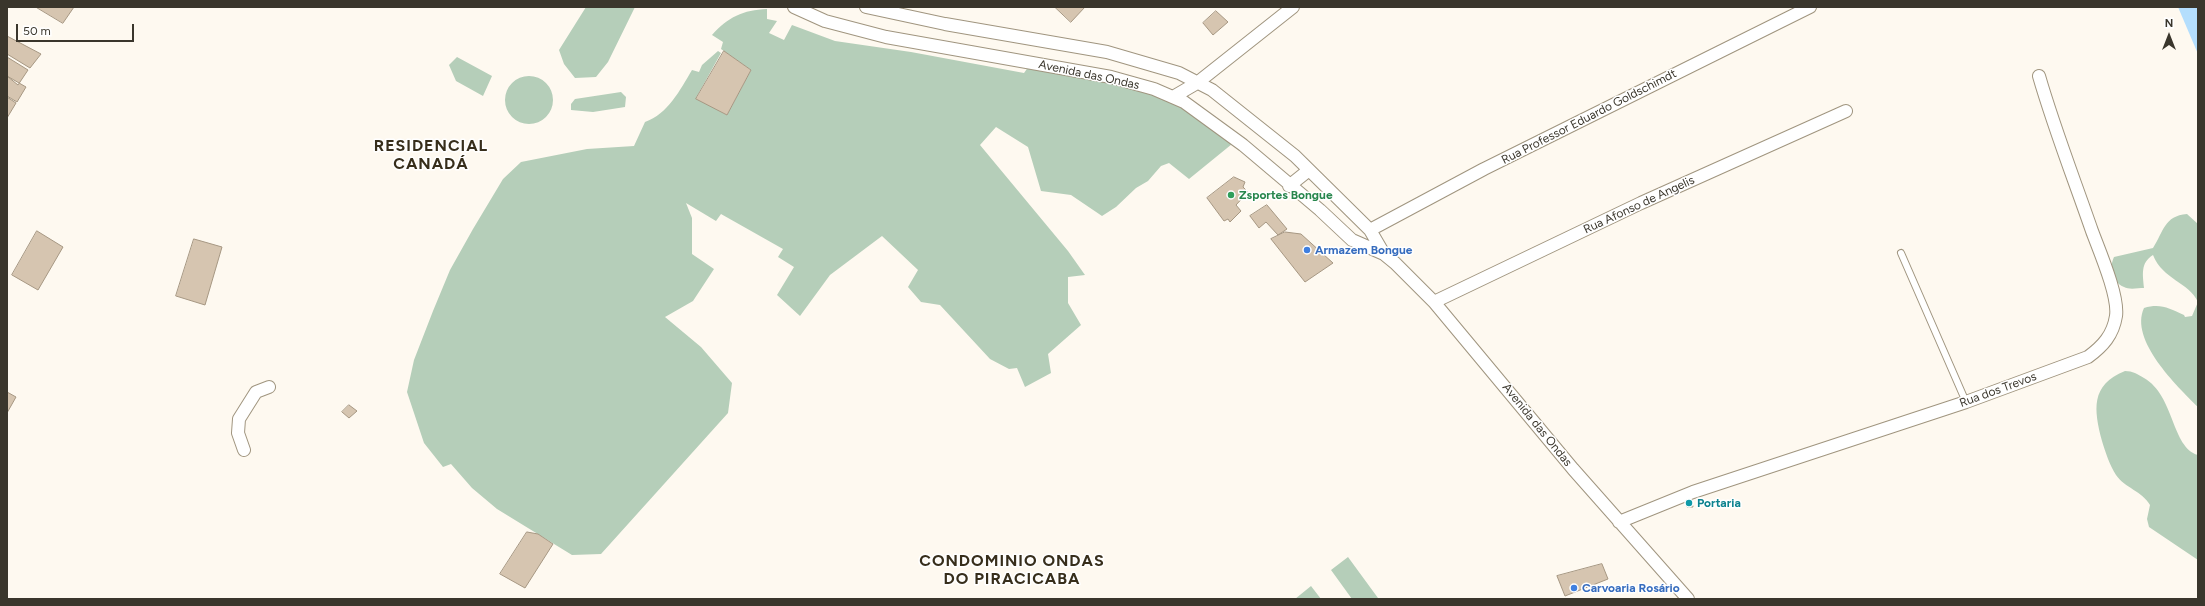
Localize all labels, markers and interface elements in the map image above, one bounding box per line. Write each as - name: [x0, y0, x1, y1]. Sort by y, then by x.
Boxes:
- scale bar: [18, 16, 136, 42]
- north arrow: [2149, 16, 2189, 56]
- text: N: [2165, 17, 2173, 30]
- text: 50 m: [23, 24, 51, 38]
- street label: Avenida das Ondas: [1037, 57, 1141, 93]
- street label: Rua Professor Eduardo Goldschimdt: [1499, 66, 1679, 168]
- district label: RESIDENCIAL CANADÁ: [374, 136, 488, 174]
- street label: Rua Afonso de Angelis: [1581, 173, 1697, 237]
- place label: Zsportes Bongue: [1239, 188, 1333, 202]
- marker: Zsportes Bongue: [1226, 190, 1236, 200]
- place label: Armazem Bongue: [1315, 243, 1412, 257]
- marker: Armazem Bongue: [1302, 245, 1312, 255]
- street label: Rua dos Trevos: [1957, 369, 2039, 411]
- street label: Avenida das Ondas: [1499, 381, 1575, 469]
- place label: Portaria: [1697, 496, 1741, 510]
- marker: Portaria: [1684, 498, 1694, 508]
- district label: CONDOMINIO ONDAS DO PIRACICABA: [919, 551, 1105, 589]
- place label: Carvoaria Rosário: [1582, 581, 1680, 595]
- marker: Carvoaria Rosário: [1569, 583, 1579, 593]

